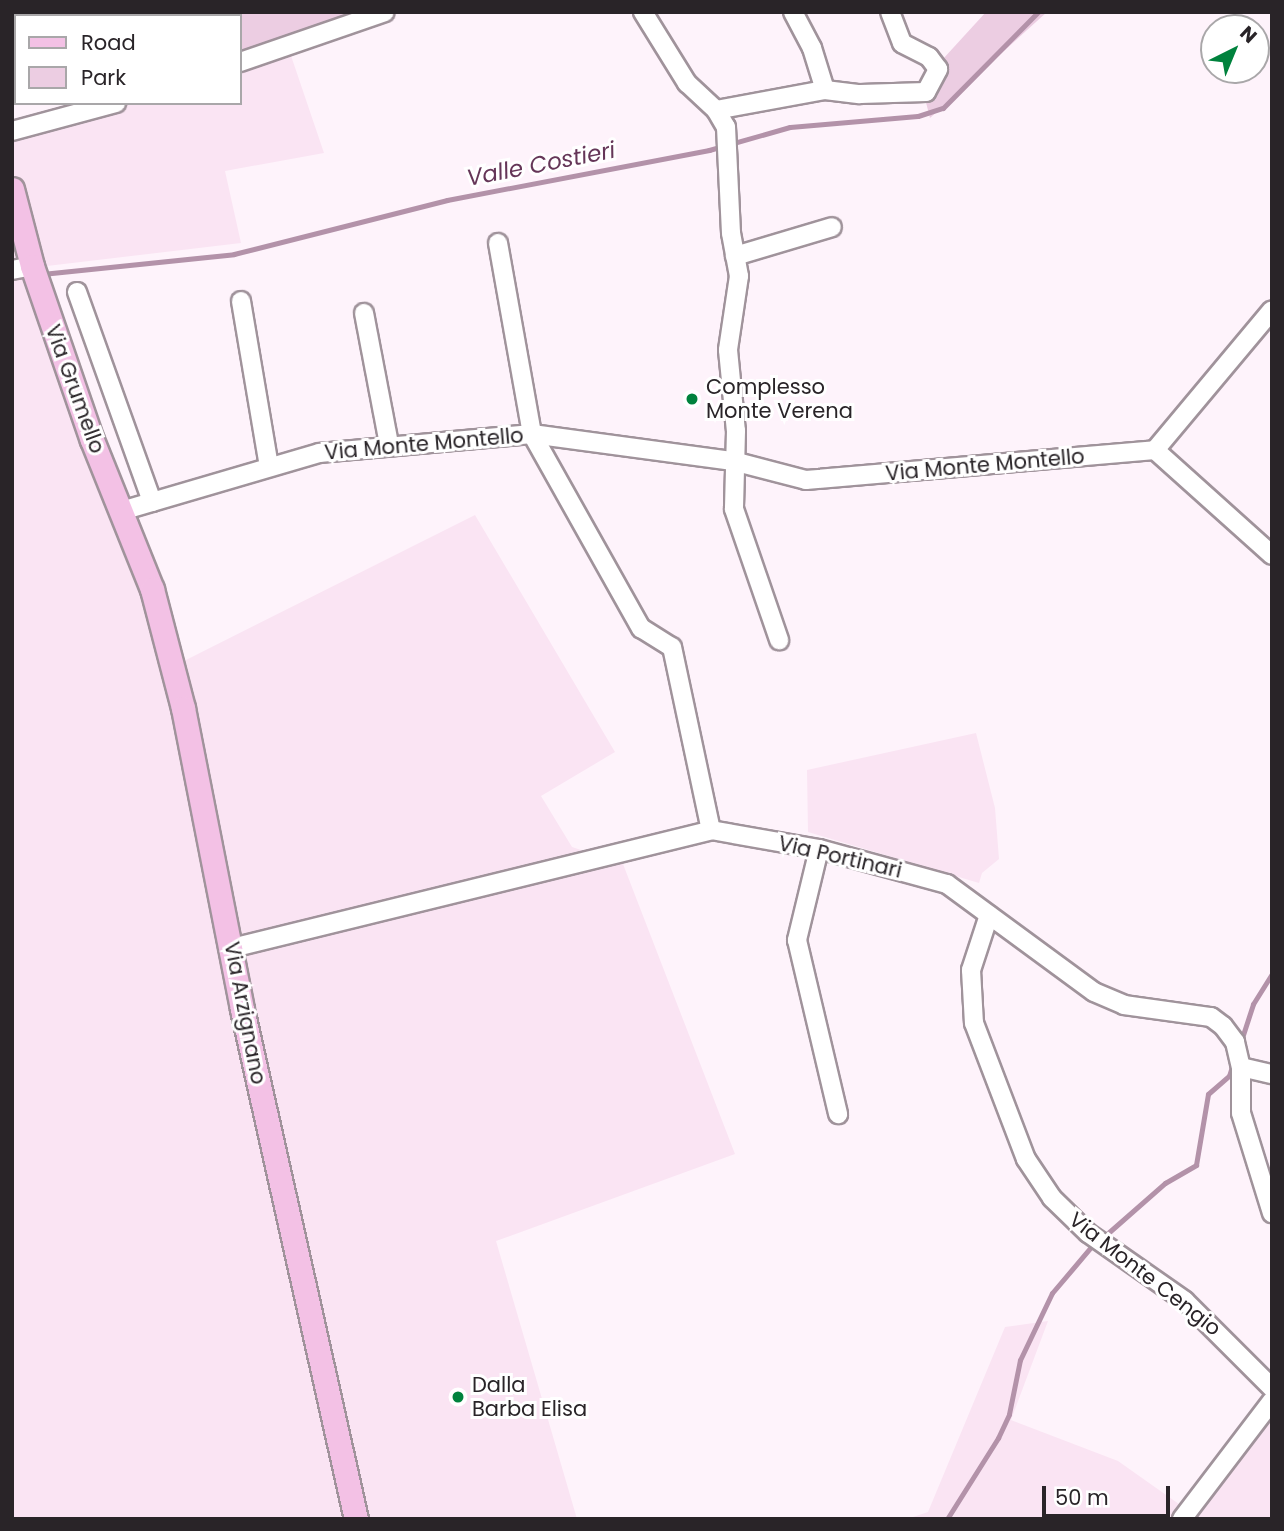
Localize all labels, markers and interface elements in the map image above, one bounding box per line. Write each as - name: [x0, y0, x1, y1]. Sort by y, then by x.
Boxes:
- legend: [14, 14, 242, 105]
- north arrow: [1200, 14, 1270, 84]
- text: N: [1234, 20, 1263, 49]
- text: Road: [81, 28, 136, 57]
- text: Park: [81, 63, 126, 92]
- water label: Valle Costieri: [464, 136, 618, 192]
- street label: Via Grumello: [40, 321, 110, 457]
- place label: Complesso Monte Verena: [706, 374, 853, 424]
- marker: Complesso Monte Verena: [684, 391, 700, 407]
- street label: Via Monte Montello: [323, 423, 525, 465]
- street label: Via Monte Montello: [884, 444, 1086, 486]
- street label: Via Portinari: [776, 831, 904, 883]
- street label: Via Arzignano: [219, 940, 271, 1086]
- street label: Via Monte Cengio: [1064, 1207, 1226, 1341]
- place label: Dalla Barba Elisa: [472, 1372, 587, 1422]
- marker: Dalla Barba Elisa: [450, 1389, 466, 1405]
- scale bar: [1046, 1472, 1174, 1516]
- text: 50 m: [1055, 1483, 1109, 1512]

